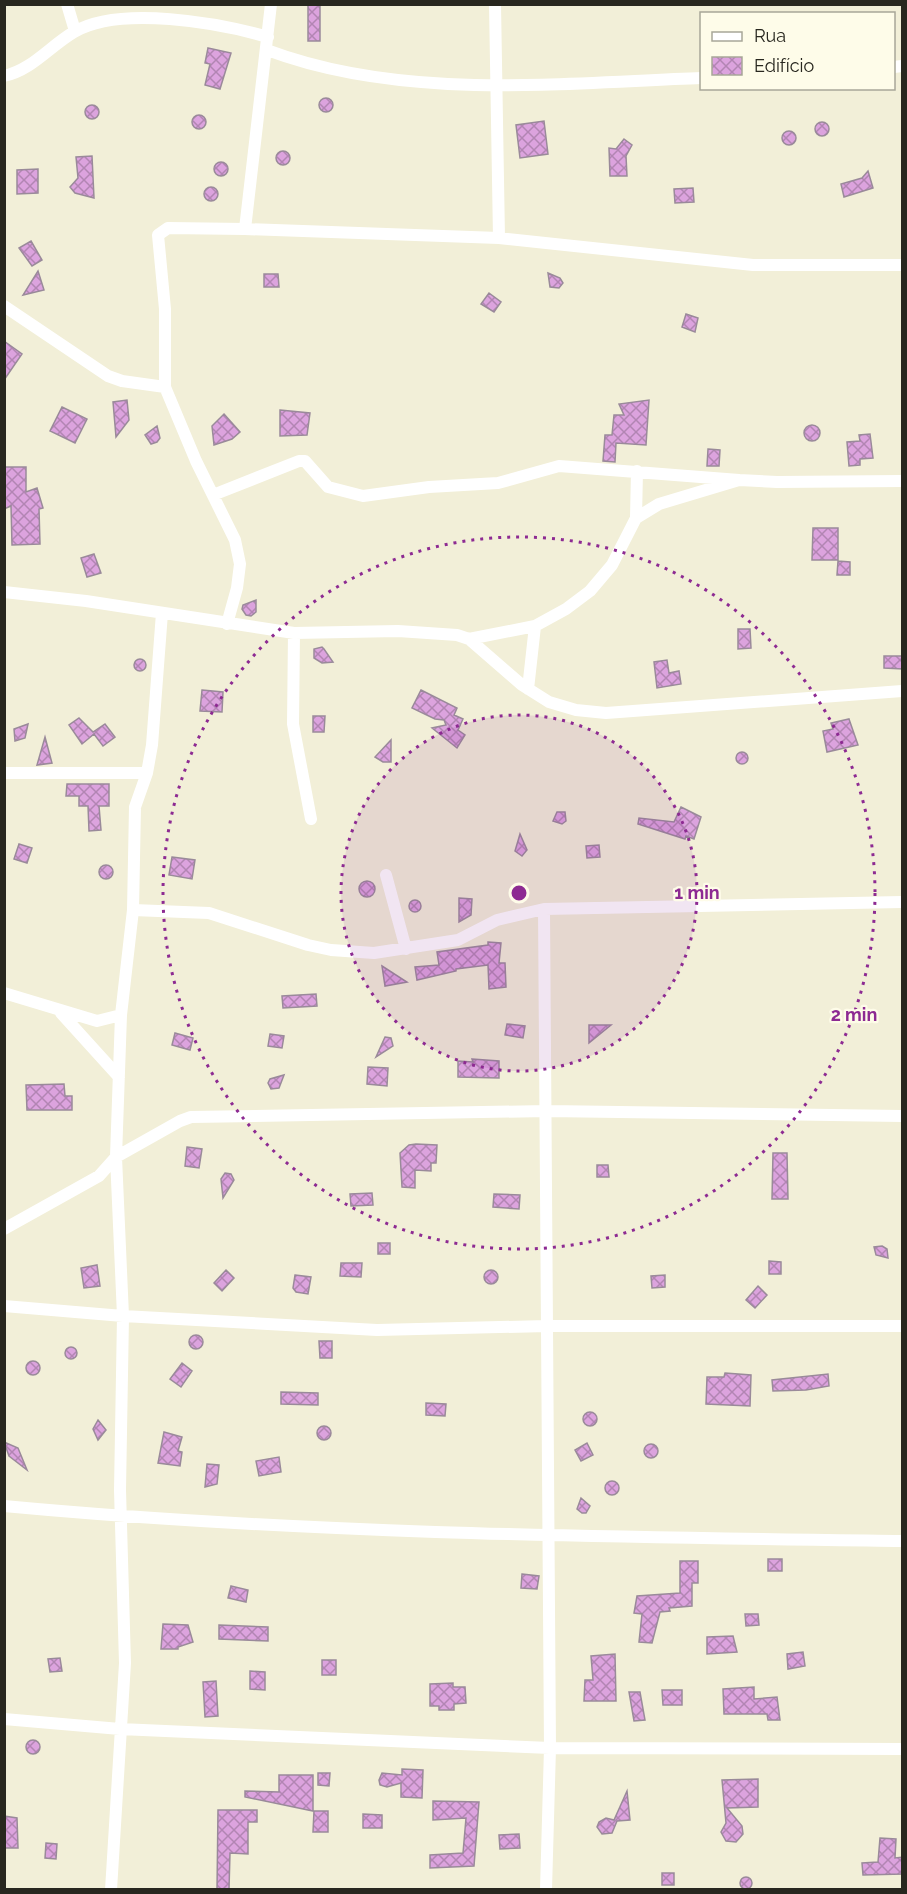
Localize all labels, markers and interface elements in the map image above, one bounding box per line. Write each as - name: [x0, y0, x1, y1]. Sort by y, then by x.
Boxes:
- legend: [700, 12, 895, 90]
- text: Rua: [754, 25, 786, 46]
- text: Edifício: [754, 55, 814, 76]
- text: 1 min: [674, 882, 720, 903]
- centre of rings: [509, 883, 529, 903]
- text: 2 min: [831, 1004, 877, 1025]

